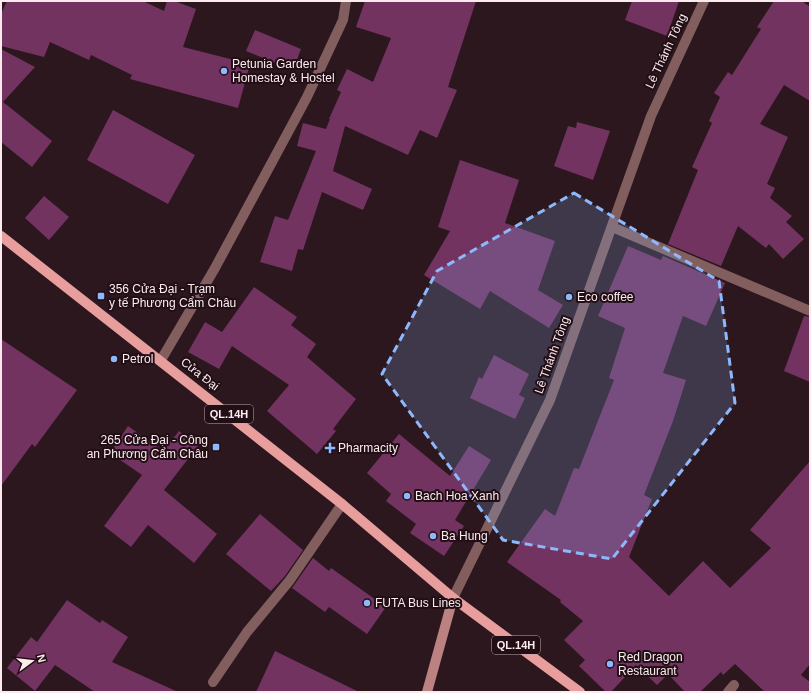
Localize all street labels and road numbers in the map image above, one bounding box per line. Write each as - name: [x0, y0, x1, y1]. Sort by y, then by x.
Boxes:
- street label: Lê Thánh Tông: [643, 11, 689, 91]
- street label: Lê Thánh Tông: [532, 315, 572, 395]
- street label: Cửa Đại: [178, 355, 222, 393]
- road number: QL.14H: [205, 405, 253, 423]
- road number: QL.14H: [492, 636, 540, 654]

